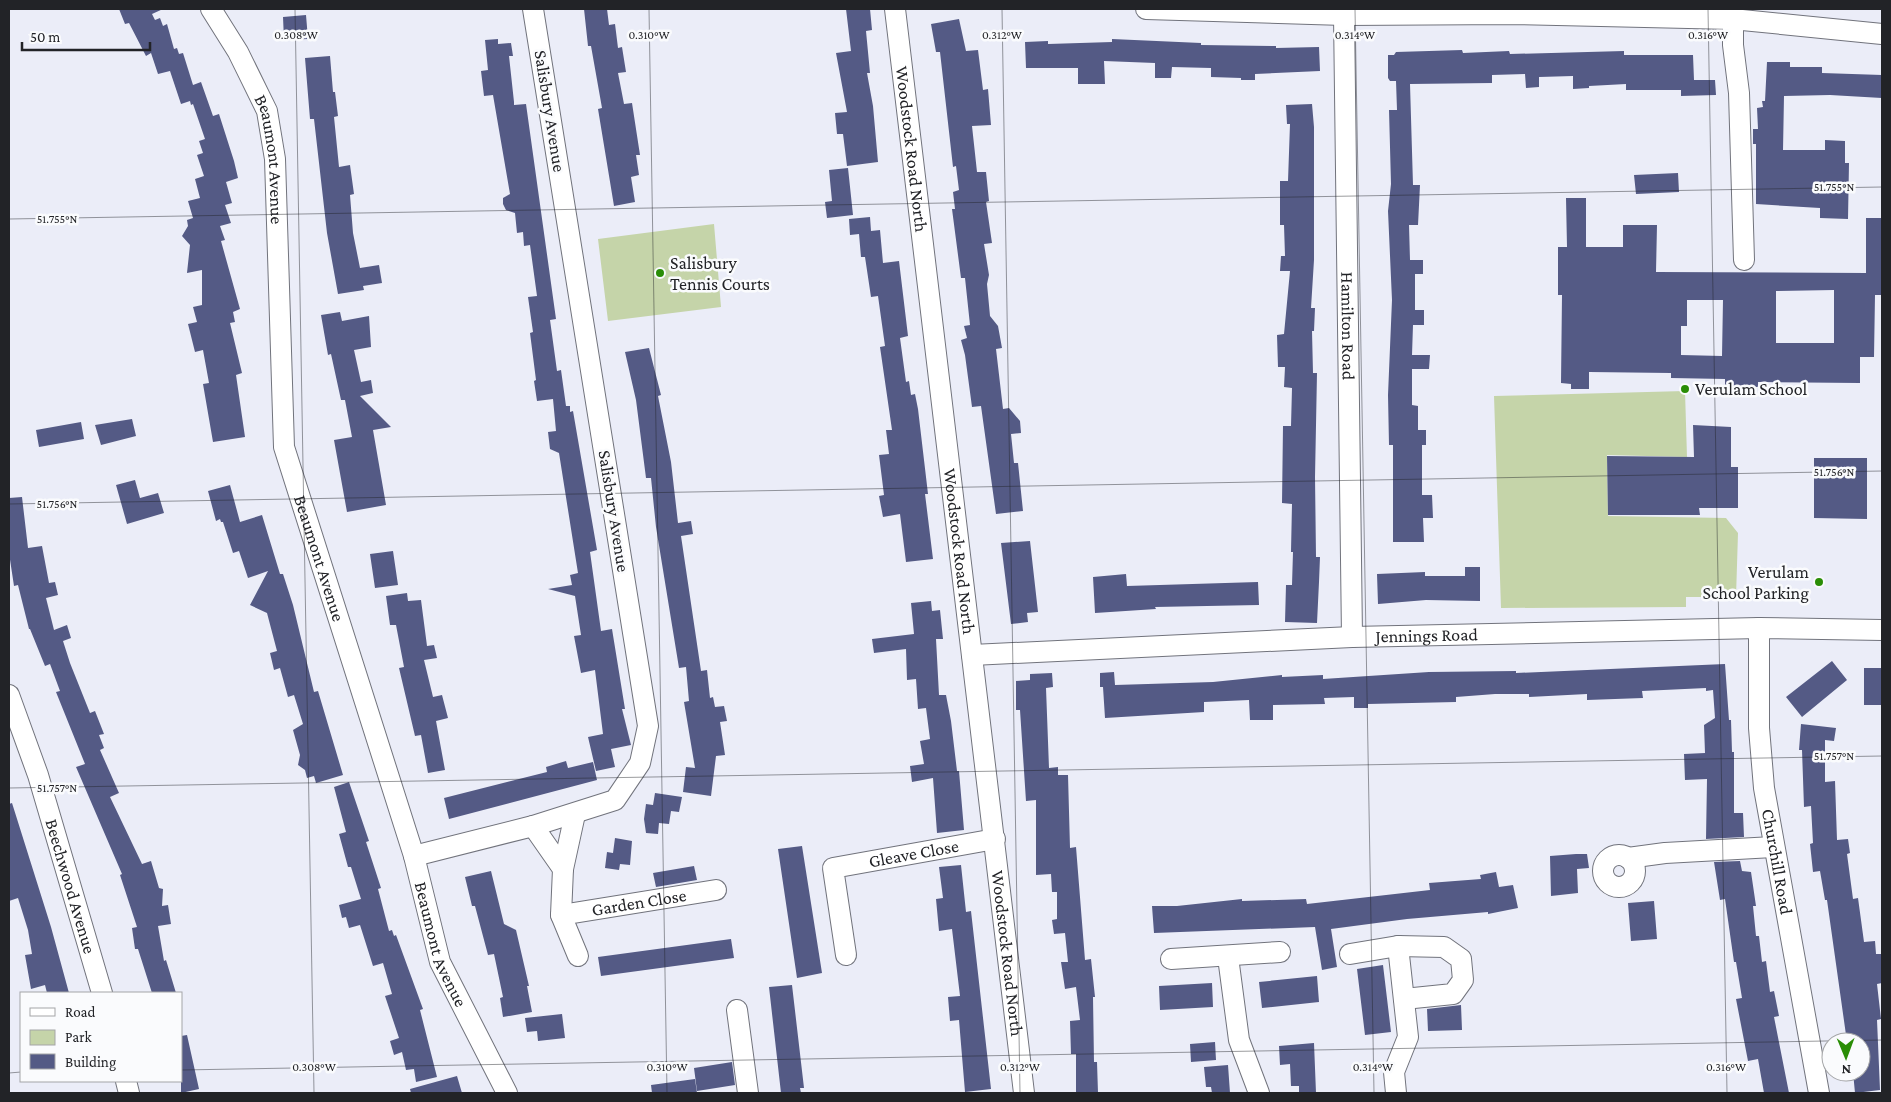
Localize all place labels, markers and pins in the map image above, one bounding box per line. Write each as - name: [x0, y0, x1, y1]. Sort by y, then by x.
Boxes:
- place label: Salisbury Tennis Courts: [670, 253, 770, 294]
- marker: Salisbury Tennis Courts: [654, 267, 666, 279]
- place label: Verulam School: [1695, 379, 1808, 399]
- marker: Verulam School: [1679, 383, 1691, 395]
- place label: Verulam School Parking: [1703, 562, 1810, 603]
- marker: Verulam School Parking: [1813, 576, 1825, 588]

